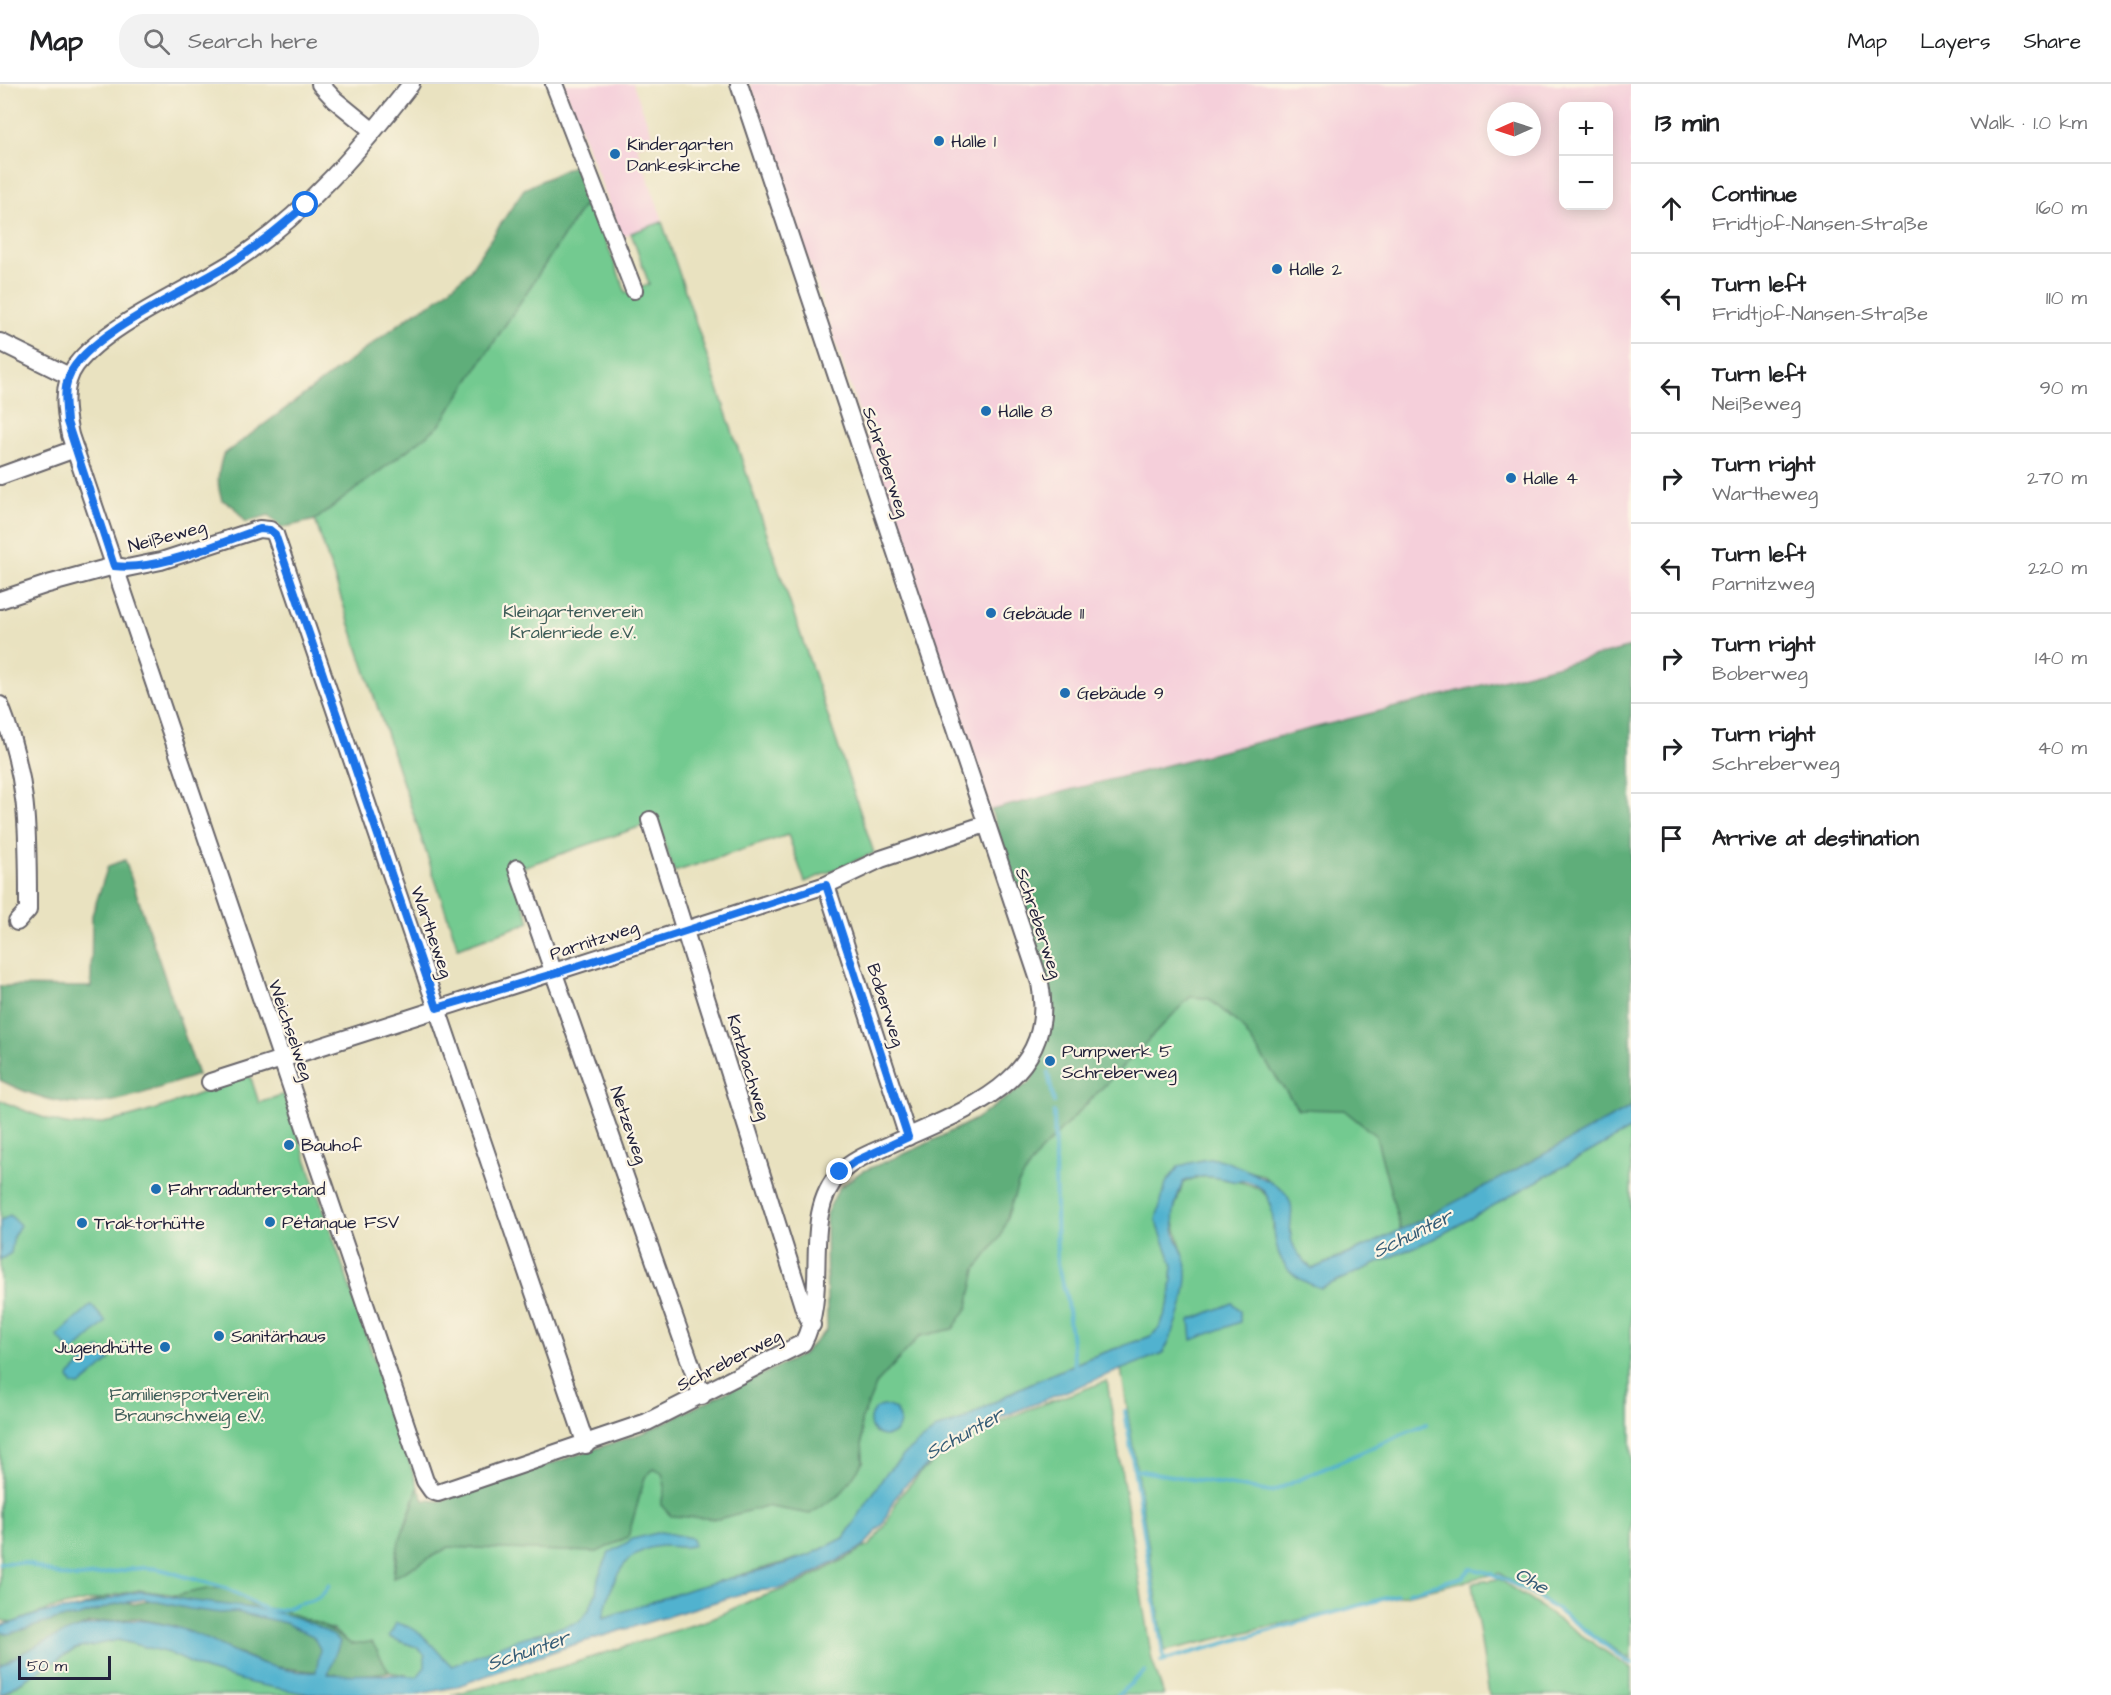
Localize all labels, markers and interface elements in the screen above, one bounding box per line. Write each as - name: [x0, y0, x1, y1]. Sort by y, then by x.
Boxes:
- search box: [119, 14, 539, 68]
- text: Map: [30, 22, 83, 61]
- icon: search: [140, 25, 173, 58]
- text: Search here: [188, 26, 318, 57]
- text: Map: [1847, 27, 1887, 56]
- text: Layers: [1920, 27, 1990, 56]
- text: Share: [2023, 27, 2081, 56]
- north arrow: [1487, 102, 1541, 156]
- map controls: [1559, 102, 1613, 210]
- button: +: [1559, 102, 1613, 156]
- text: 13 min: [1655, 105, 1719, 141]
- text: Walk · 1.0 km: [1970, 109, 2087, 137]
- place label: Halle 1: [951, 129, 996, 154]
- place label: Kindergarten Dankeskirche: [627, 132, 741, 178]
- marker: Halle 1: [932, 134, 946, 148]
- marker: Kindergarten Dankeskirche: [608, 147, 622, 161]
- button: −: [1559, 156, 1613, 210]
- text: Continue: [1712, 179, 1797, 210]
- route start: [292, 191, 318, 217]
- icon: ahead: [1655, 192, 1688, 225]
- text: 160 m: [2036, 194, 2087, 222]
- text: Fridtjof-Nansen-Straße: [1712, 210, 1928, 238]
- place label: Halle 2: [1289, 257, 1343, 282]
- marker: Halle 2: [1270, 262, 1284, 276]
- text: Turn left: [1712, 269, 1806, 300]
- icon: left: [1655, 282, 1688, 315]
- text: 110 m: [2046, 284, 2087, 312]
- text: Fridtjof-Nansen-Straße: [1712, 300, 1928, 328]
- text: Turn left: [1712, 359, 1806, 390]
- icon: left: [1655, 372, 1688, 405]
- text: 90 m: [2039, 374, 2087, 402]
- text: Neißeweg: [1712, 390, 1801, 418]
- place label: Halle 8: [998, 399, 1053, 424]
- street label: Schreberweg: [855, 404, 915, 521]
- marker: Halle 8: [979, 404, 993, 418]
- text: Turn right: [1712, 449, 1815, 480]
- icon: right: [1655, 462, 1688, 495]
- text: 270 m: [2027, 464, 2087, 492]
- place label: Halle 4: [1523, 466, 1578, 491]
- marker: Halle 4: [1504, 471, 1518, 485]
- text: Wartheweg: [1712, 480, 1818, 508]
- street label: Neißeweg: [125, 514, 209, 560]
- text: Turn left: [1712, 539, 1806, 570]
- icon: left: [1655, 552, 1688, 585]
- text: 220 m: [2028, 554, 2087, 582]
- text: Parnitzweg: [1712, 570, 1814, 598]
- park label: Kleingartenverein Kralenriede e.V.: [503, 599, 643, 645]
- place label: Gebäude 11: [1003, 601, 1084, 626]
- marker: Gebäude 11: [984, 606, 998, 620]
- text: Turn right: [1712, 629, 1815, 660]
- icon: right: [1655, 642, 1688, 675]
- text: 140 m: [2035, 644, 2087, 672]
- text: Boberweg: [1712, 660, 1808, 688]
- place label: Gebäude 9: [1077, 681, 1164, 706]
- marker: Gebäude 9: [1058, 686, 1072, 700]
- text: Turn right: [1712, 719, 1815, 750]
- icon: right: [1655, 732, 1688, 765]
- text: 40 m: [2037, 734, 2087, 762]
- text: Schreberweg: [1712, 750, 1840, 778]
- icon: arrive: [1655, 822, 1688, 855]
- text: Arrive at destination: [1712, 823, 1919, 854]
- street label: Schreberweg: [1008, 865, 1068, 982]
- street label: Wartheweg: [403, 883, 459, 982]
- street label: Parnitzweg: [547, 914, 642, 968]
- street label: Boberweg: [859, 960, 911, 1050]
- street label: Weichselweg: [261, 977, 319, 1084]
- street label: Katzbachweg: [720, 1011, 776, 1123]
- place label: Pumpwerk 5 Schreberweg: [1062, 1039, 1177, 1086]
- marker: Pumpwerk 5 Schreberweg: [1043, 1054, 1057, 1068]
- street label: Netzeweg: [603, 1083, 653, 1168]
- place label: Bauhof: [301, 1133, 362, 1158]
- marker: Bauhof: [282, 1138, 296, 1152]
- route end: [826, 1158, 852, 1184]
- place label: Fahrradunterstand: [168, 1177, 326, 1202]
- marker: Fahrradunterstand: [149, 1182, 163, 1196]
- water label: Schunter: [1368, 1202, 1459, 1265]
- place label: Pétanque FSV: [282, 1210, 399, 1235]
- place label: Traktorhütte: [94, 1211, 205, 1236]
- marker: Pétanque FSV: [263, 1215, 277, 1229]
- marker: Traktorhütte: [75, 1216, 89, 1230]
- street label: Schreberweg: [672, 1323, 787, 1399]
- place label: Sanitärhaus: [231, 1324, 326, 1349]
- marker: Sanitärhaus: [212, 1329, 226, 1343]
- place label: Jugendhütte: [55, 1335, 153, 1361]
- marker: Jugendhütte: [158, 1340, 172, 1354]
- park label: Familiensportverein Braunschweig e.V.: [109, 1382, 269, 1429]
- water label: Schunter: [920, 1400, 1010, 1467]
- water label: Ohe: [1510, 1560, 1554, 1602]
- water label: Schunter: [483, 1623, 575, 1678]
- scale bar: [18, 1653, 111, 1680]
- text: 50 m: [27, 1655, 67, 1677]

